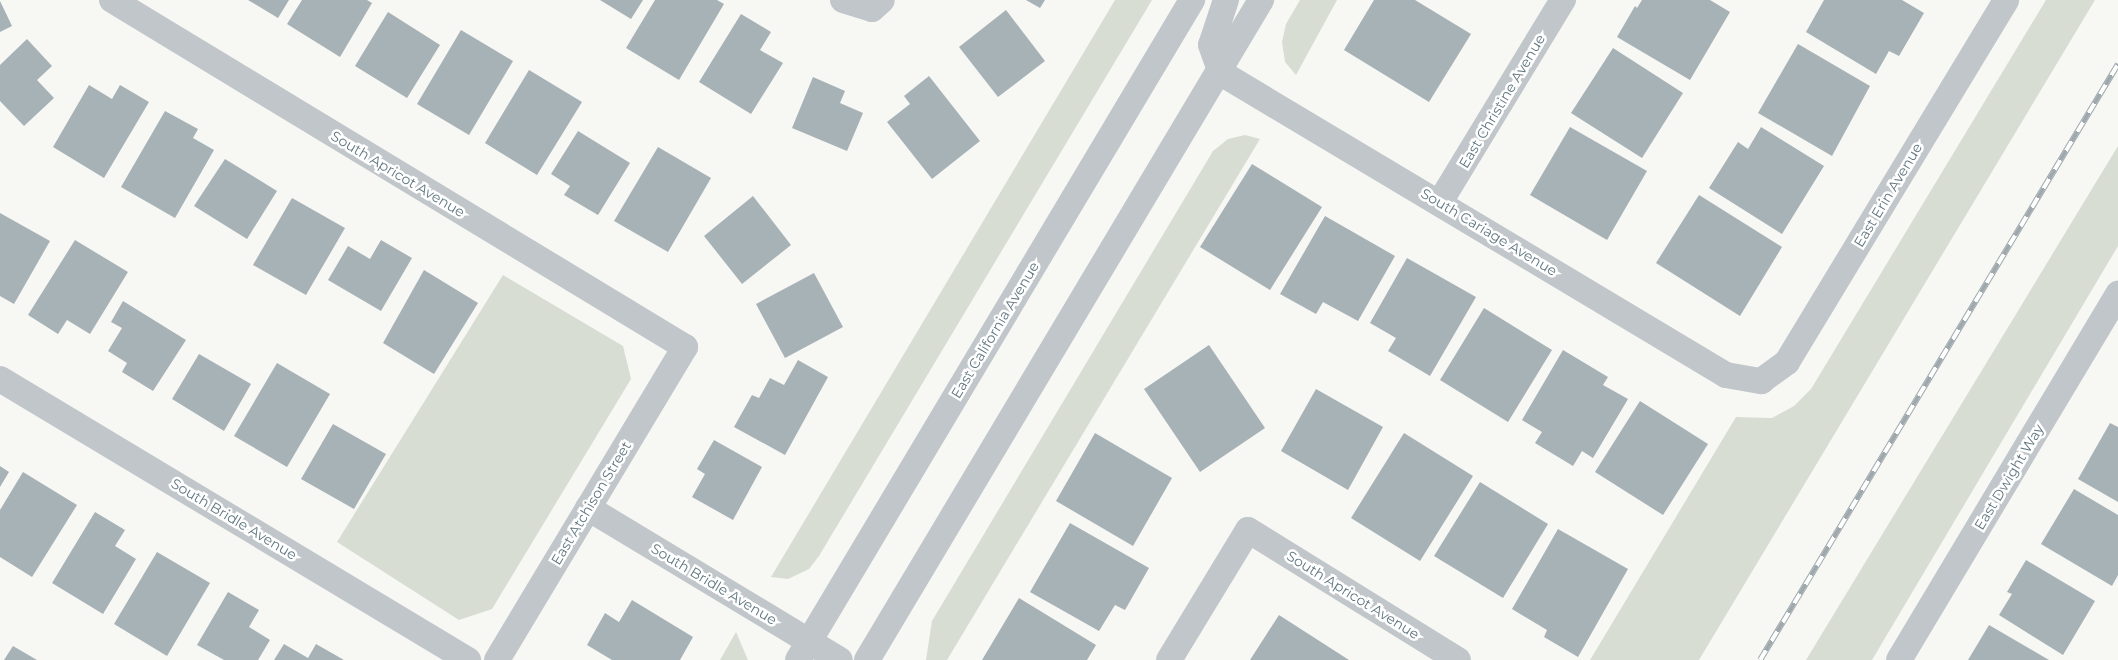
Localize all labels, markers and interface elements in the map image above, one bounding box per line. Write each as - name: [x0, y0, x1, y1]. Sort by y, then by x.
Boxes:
- street label: East Christine Avenue: [1455, 31, 1549, 171]
- street label: South Apricot Avenue: [328, 127, 468, 221]
- street label: East Erin Avenue: [1850, 140, 1926, 250]
- street label: South Cariage Avenue: [1418, 185, 1560, 279]
- street label: East California Avenue: [948, 259, 1042, 401]
- street label: East Dwight Way: [1971, 421, 2047, 533]
- street label: East Atchison Street: [547, 438, 635, 568]
- street label: South Bridle Avenue: [168, 475, 300, 563]
- street label: South Bridle Avenue: [648, 540, 780, 628]
- street label: South Apricot Avenue: [1284, 547, 1422, 643]

